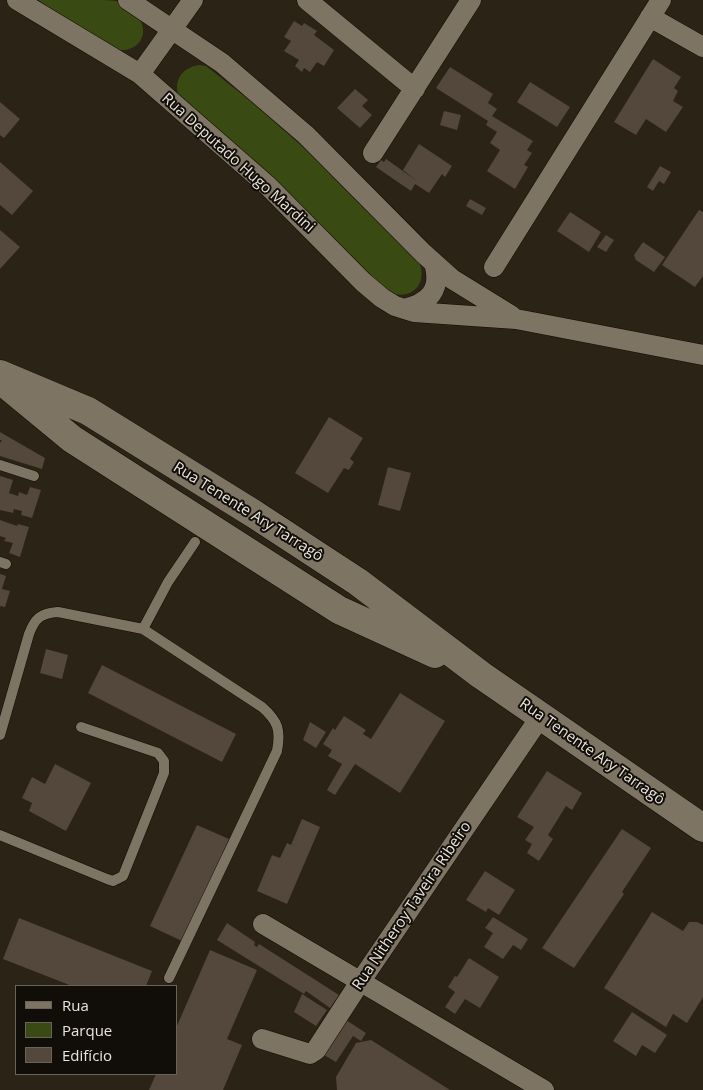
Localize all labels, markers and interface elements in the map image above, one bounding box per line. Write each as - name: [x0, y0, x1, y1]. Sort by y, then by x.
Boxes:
- street label: Rua Deputado Hugo Mardini: [158, 90, 318, 236]
- street label: Rua Tenente Ary Tarragô: [170, 458, 326, 566]
- street label: Rua Tenente Ary Tarragô: [516, 695, 668, 809]
- street label: Rua Nitheroy Taveira Ribeiro: [349, 818, 475, 994]
- legend: [15, 985, 178, 1075]
- text: Rua: [62, 995, 89, 1015]
- text: Parque: [62, 1020, 112, 1040]
- text: Edifício: [62, 1045, 112, 1065]

